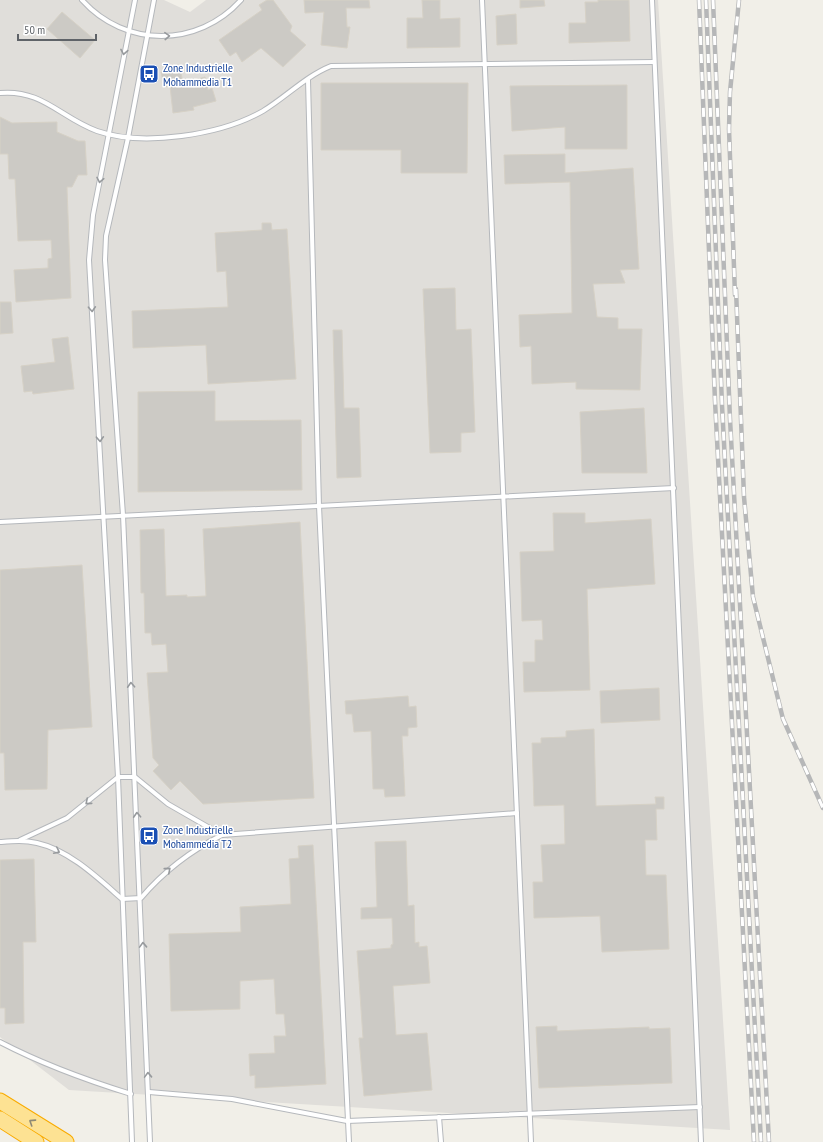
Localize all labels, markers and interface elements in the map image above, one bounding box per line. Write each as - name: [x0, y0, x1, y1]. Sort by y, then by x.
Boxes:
- scale bar: [18, 16, 96, 42]
- text: 50 m: [24, 22, 45, 37]
- one-way arrow: [164, 32, 170, 41]
- one-way arrow: [121, 49, 129, 55]
- place label: Zone Industrielle Mohammedia T1: [163, 60, 233, 89]
- bus stop icon: Zone Industrielle Mohammedia T1: [138, 63, 160, 85]
- one-way arrow: [97, 177, 105, 183]
- one-way arrow: [88, 306, 97, 312]
- one-way arrow: [95, 436, 104, 442]
- one-way arrow: [127, 682, 136, 688]
- one-way arrow: [85, 798, 93, 805]
- one-way arrow: [133, 812, 141, 818]
- place label: Zone Industrielle Mohammedia T2: [163, 822, 233, 851]
- bus stop icon: Zone Industrielle Mohammedia T2: [138, 825, 160, 847]
- one-way arrow: [52, 846, 60, 854]
- one-way arrow: [163, 867, 171, 874]
- one-way arrow: [138, 942, 147, 948]
- one-way arrow: [144, 1072, 153, 1078]
- one-way arrow: [30, 1120, 37, 1127]

